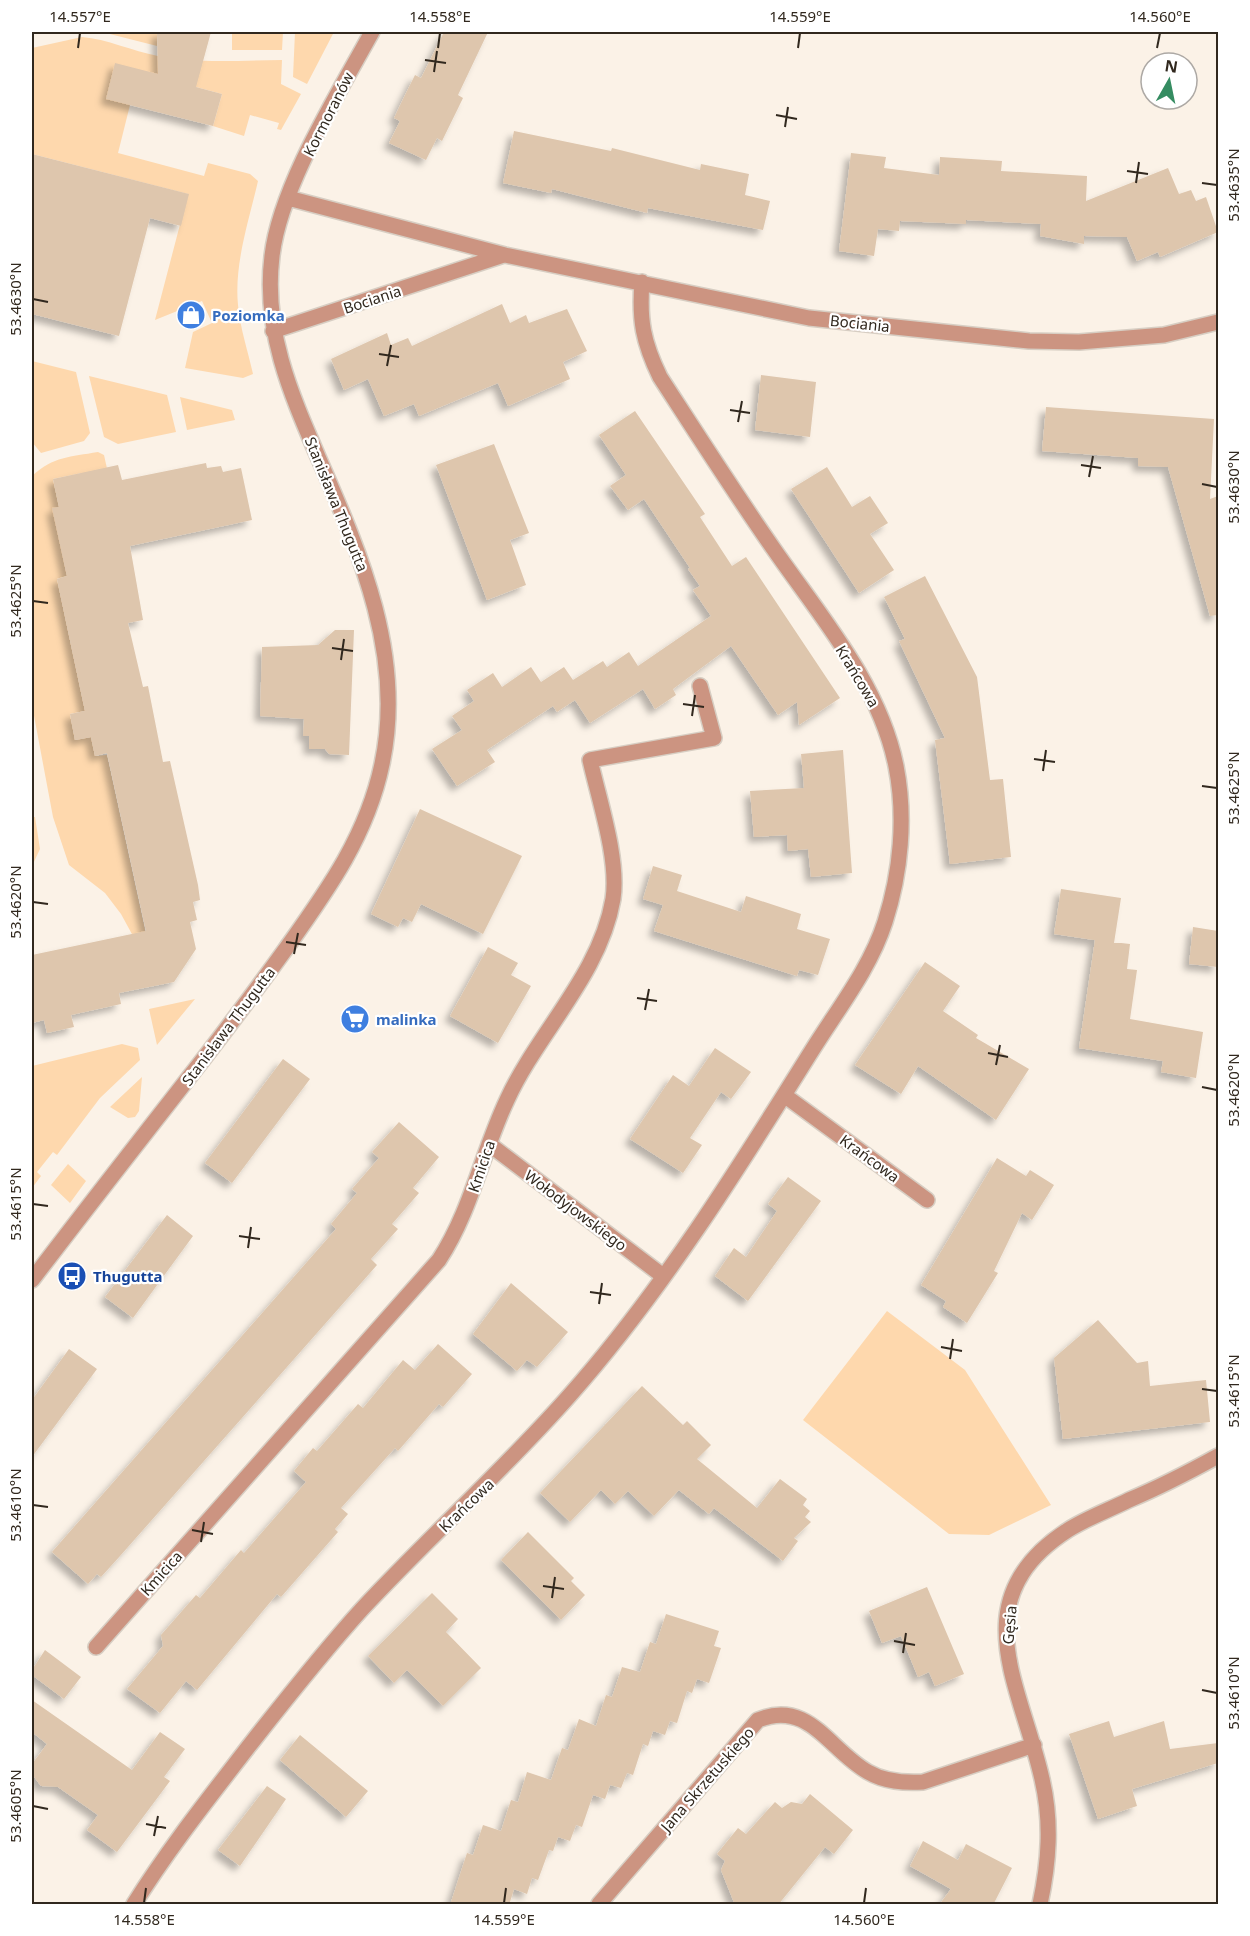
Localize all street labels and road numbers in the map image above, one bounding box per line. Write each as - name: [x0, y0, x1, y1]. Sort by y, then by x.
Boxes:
- street label: Kormoranów: [298, 68, 358, 159]
- street label: Bociania: [340, 280, 404, 318]
- street label: Bociania: [829, 310, 891, 336]
- street label: Stanisława Thugutta: [301, 434, 373, 574]
- street label: Krańcowa: [832, 641, 884, 711]
- street label: Stanisława Thugutta: [177, 963, 279, 1089]
- street label: Krańcowa: [836, 1130, 904, 1186]
- street label: Kmicica: [463, 1137, 499, 1195]
- street label: Wołodyjowskiego: [521, 1165, 631, 1255]
- street label: Krańcowa: [434, 1474, 498, 1536]
- street label: Kmicica: [136, 1546, 186, 1600]
- street label: Gęsia: [997, 1605, 1021, 1645]
- street label: Jana Skrzetuskiego: [655, 1722, 758, 1837]

